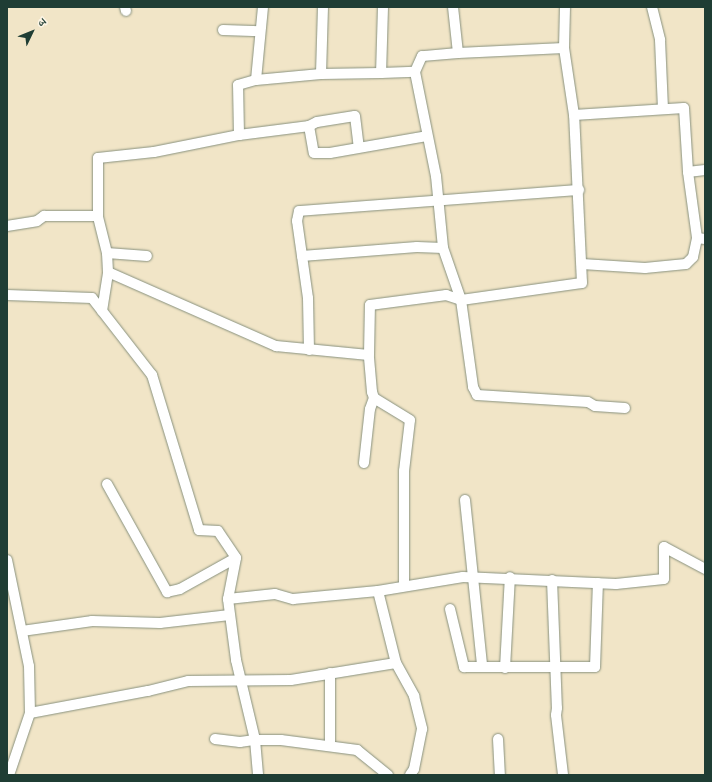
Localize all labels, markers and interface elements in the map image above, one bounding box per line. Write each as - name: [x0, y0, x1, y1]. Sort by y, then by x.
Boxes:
- north arrow: [12, 12, 52, 52]
- text: उ: [35, 18, 47, 29]

